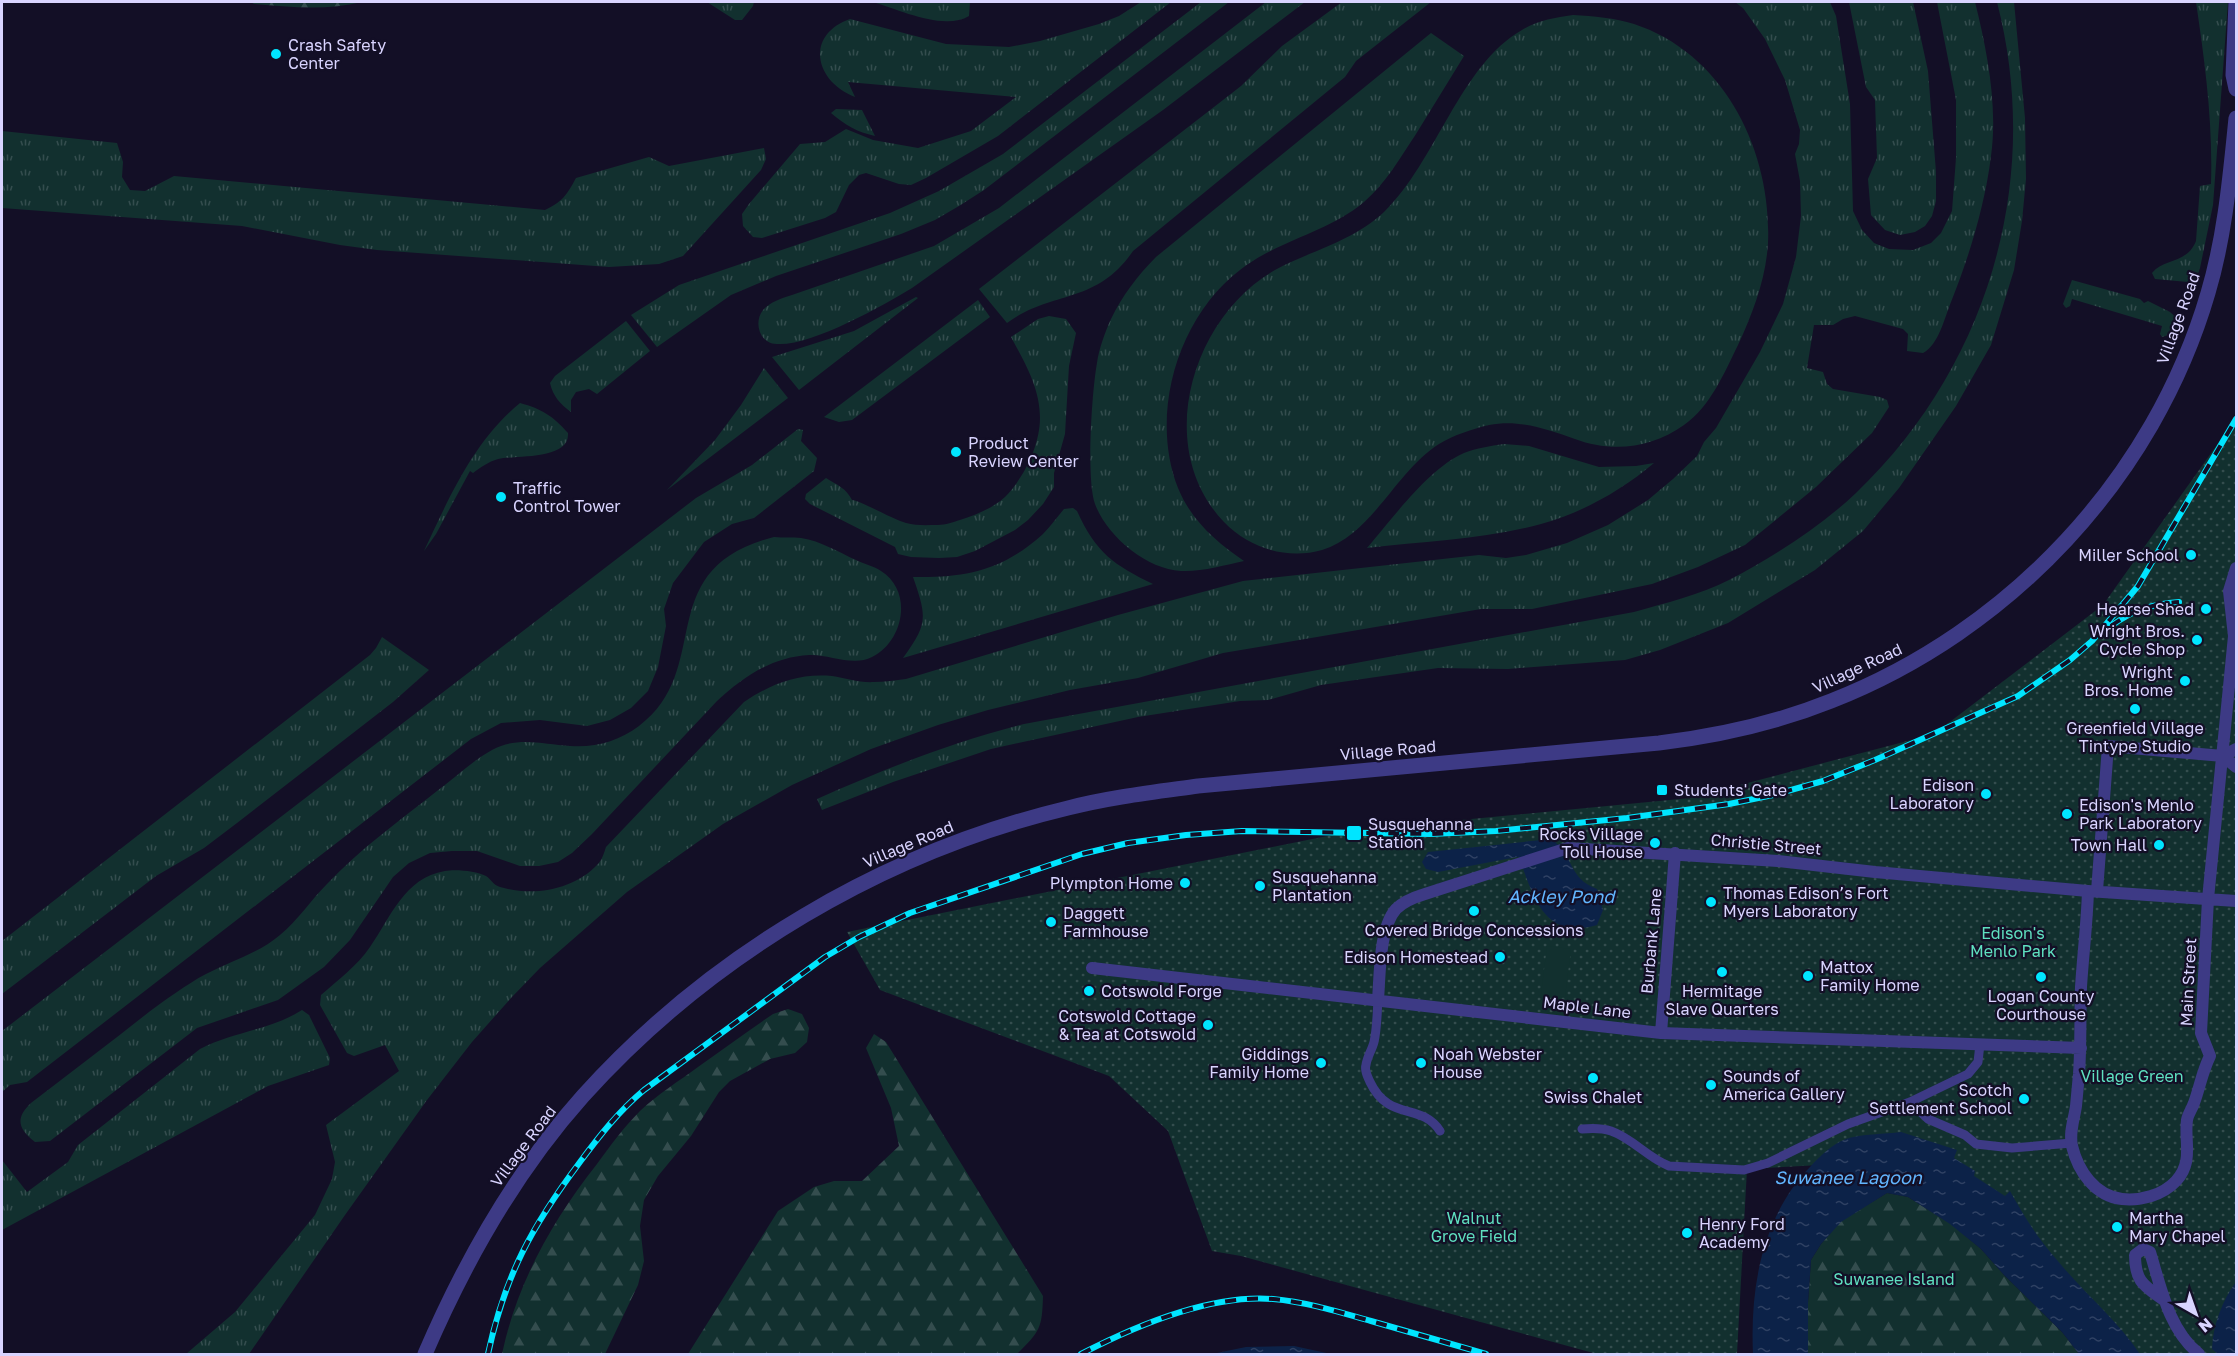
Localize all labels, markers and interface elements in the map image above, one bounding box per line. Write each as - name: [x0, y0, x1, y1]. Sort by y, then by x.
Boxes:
- place label: Crash Safety Center: [288, 35, 386, 73]
- marker: Crash Safety Center: [269, 47, 283, 61]
- street label: Village Road: [2152, 269, 2204, 367]
- place label: Product Review Center: [968, 433, 1079, 471]
- marker: Product Review Center: [949, 445, 963, 459]
- place label: Traffic Control Tower: [513, 478, 621, 516]
- marker: Traffic Control Tower: [494, 490, 508, 504]
- place label: Miller School: [2078, 545, 2179, 565]
- marker: Miller School: [2184, 548, 2198, 562]
- place label: Hearse Shed: [2096, 599, 2194, 619]
- marker: Hearse Shed: [2199, 602, 2213, 616]
- place label: Wright Bros. Cycle Shop: [2090, 621, 2185, 659]
- marker: Wright Bros. Cycle Shop: [2190, 633, 2204, 647]
- street label: Village Road: [1809, 639, 1905, 697]
- place label: Wright Bros. Home: [2084, 662, 2173, 700]
- marker: Wright Bros. Home: [2178, 674, 2192, 688]
- marker: Greenfield Village Tintype Studio: [2128, 702, 2142, 716]
- place label: Greenfield Village Tintype Studio: [2066, 718, 2204, 756]
- street label: Village Road: [1339, 736, 1437, 764]
- place label: Edison Laboratory: [1890, 775, 1974, 813]
- place label: Students' Gate: [1674, 780, 1787, 800]
- marker: Students' Gate: [1655, 783, 1669, 797]
- marker: Edison Laboratory: [1979, 787, 1993, 801]
- place label: Edison's Menlo Park Laboratory: [2079, 795, 2202, 833]
- marker: Edison's Menlo Park Laboratory: [2060, 807, 2074, 821]
- place label: Susquehanna Station: [1368, 814, 1473, 852]
- street label: Village Road: [860, 816, 956, 872]
- marker: Susquehanna Station: [1345, 824, 1363, 842]
- place label: Rocks Village Toll House: [1539, 824, 1643, 862]
- street label: Christie Street: [1710, 829, 1822, 859]
- place label: Town Hall: [2071, 835, 2147, 855]
- marker: Rocks Village Toll House: [1648, 836, 1662, 850]
- marker: Town Hall: [2152, 838, 2166, 852]
- place label: Susquehanna Plantation: [1272, 867, 1377, 905]
- place label: Plympton Home: [1050, 873, 1173, 893]
- marker: Plympton Home: [1178, 876, 1192, 890]
- marker: Susquehanna Plantation: [1253, 879, 1267, 893]
- place label: Thomas Edison’s Fort Myers Laboratory: [1723, 883, 1889, 921]
- water label: Ackley Pond: [1508, 885, 1616, 907]
- street label: Burbank Lane: [1636, 887, 1666, 995]
- marker: Thomas Edison’s Fort Myers Laboratory: [1704, 895, 1718, 909]
- place label: Daggett Farmhouse: [1063, 903, 1149, 941]
- marker: Covered Bridge Concessions: [1467, 904, 1481, 918]
- marker: Daggett Farmhouse: [1044, 915, 1058, 929]
- place label: Covered Bridge Concessions: [1365, 920, 1583, 940]
- park label: Edison's Menlo Park: [1970, 923, 2056, 961]
- street label: Main Street: [2176, 937, 2200, 1027]
- place label: Edison Homestead: [1344, 947, 1488, 967]
- marker: Edison Homestead: [1493, 950, 1507, 964]
- place label: Mattox Family Home: [1820, 957, 1920, 995]
- marker: Hermitage Slave Quarters: [1715, 965, 1729, 979]
- marker: Mattox Family Home: [1801, 969, 1815, 983]
- marker: Logan County Courthouse: [2034, 970, 2048, 984]
- place label: Cotswold Forge: [1101, 981, 1222, 1001]
- place label: Hermitage Slave Quarters: [1665, 981, 1779, 1019]
- marker: Cotswold Forge: [1082, 984, 1096, 998]
- place label: Logan County Courthouse: [1988, 986, 2094, 1024]
- street label: Maple Lane: [1542, 992, 1632, 1022]
- place label: Cotswold Cottage & Tea at Cotswold: [1058, 1006, 1196, 1044]
- marker: Cotswold Cottage & Tea at Cotswold: [1201, 1018, 1215, 1032]
- place label: Giddings Family Home: [1209, 1044, 1309, 1082]
- place label: Noah Webster House: [1433, 1044, 1542, 1082]
- marker: Giddings Family Home: [1314, 1056, 1328, 1070]
- marker: Noah Webster House: [1414, 1056, 1428, 1070]
- place label: Sounds of America Gallery: [1723, 1066, 1845, 1104]
- park label: Village Green: [2080, 1066, 2184, 1086]
- marker: Swiss Chalet: [1586, 1071, 1600, 1085]
- marker: Sounds of America Gallery: [1704, 1078, 1718, 1092]
- place label: Scotch Settlement School: [1869, 1080, 2012, 1118]
- place label: Swiss Chalet: [1544, 1087, 1642, 1107]
- marker: Scotch Settlement School: [2017, 1092, 2031, 1106]
- street label: Village Road: [486, 1101, 560, 1191]
- water label: Suwanee Lagoon: [1774, 1166, 1923, 1188]
- park label: Walnut Grove Field: [1431, 1208, 1517, 1246]
- place label: Martha Mary Chapel: [2129, 1208, 2225, 1246]
- place label: Henry Ford Academy: [1699, 1214, 1785, 1252]
- marker: Martha Mary Chapel: [2110, 1220, 2124, 1234]
- marker: Henry Ford Academy: [1680, 1226, 1694, 1240]
- park label: Suwanee Island: [1833, 1269, 1955, 1289]
- north arrow: [2166, 1284, 2226, 1344]
- text: N: [2195, 1314, 2217, 1337]

